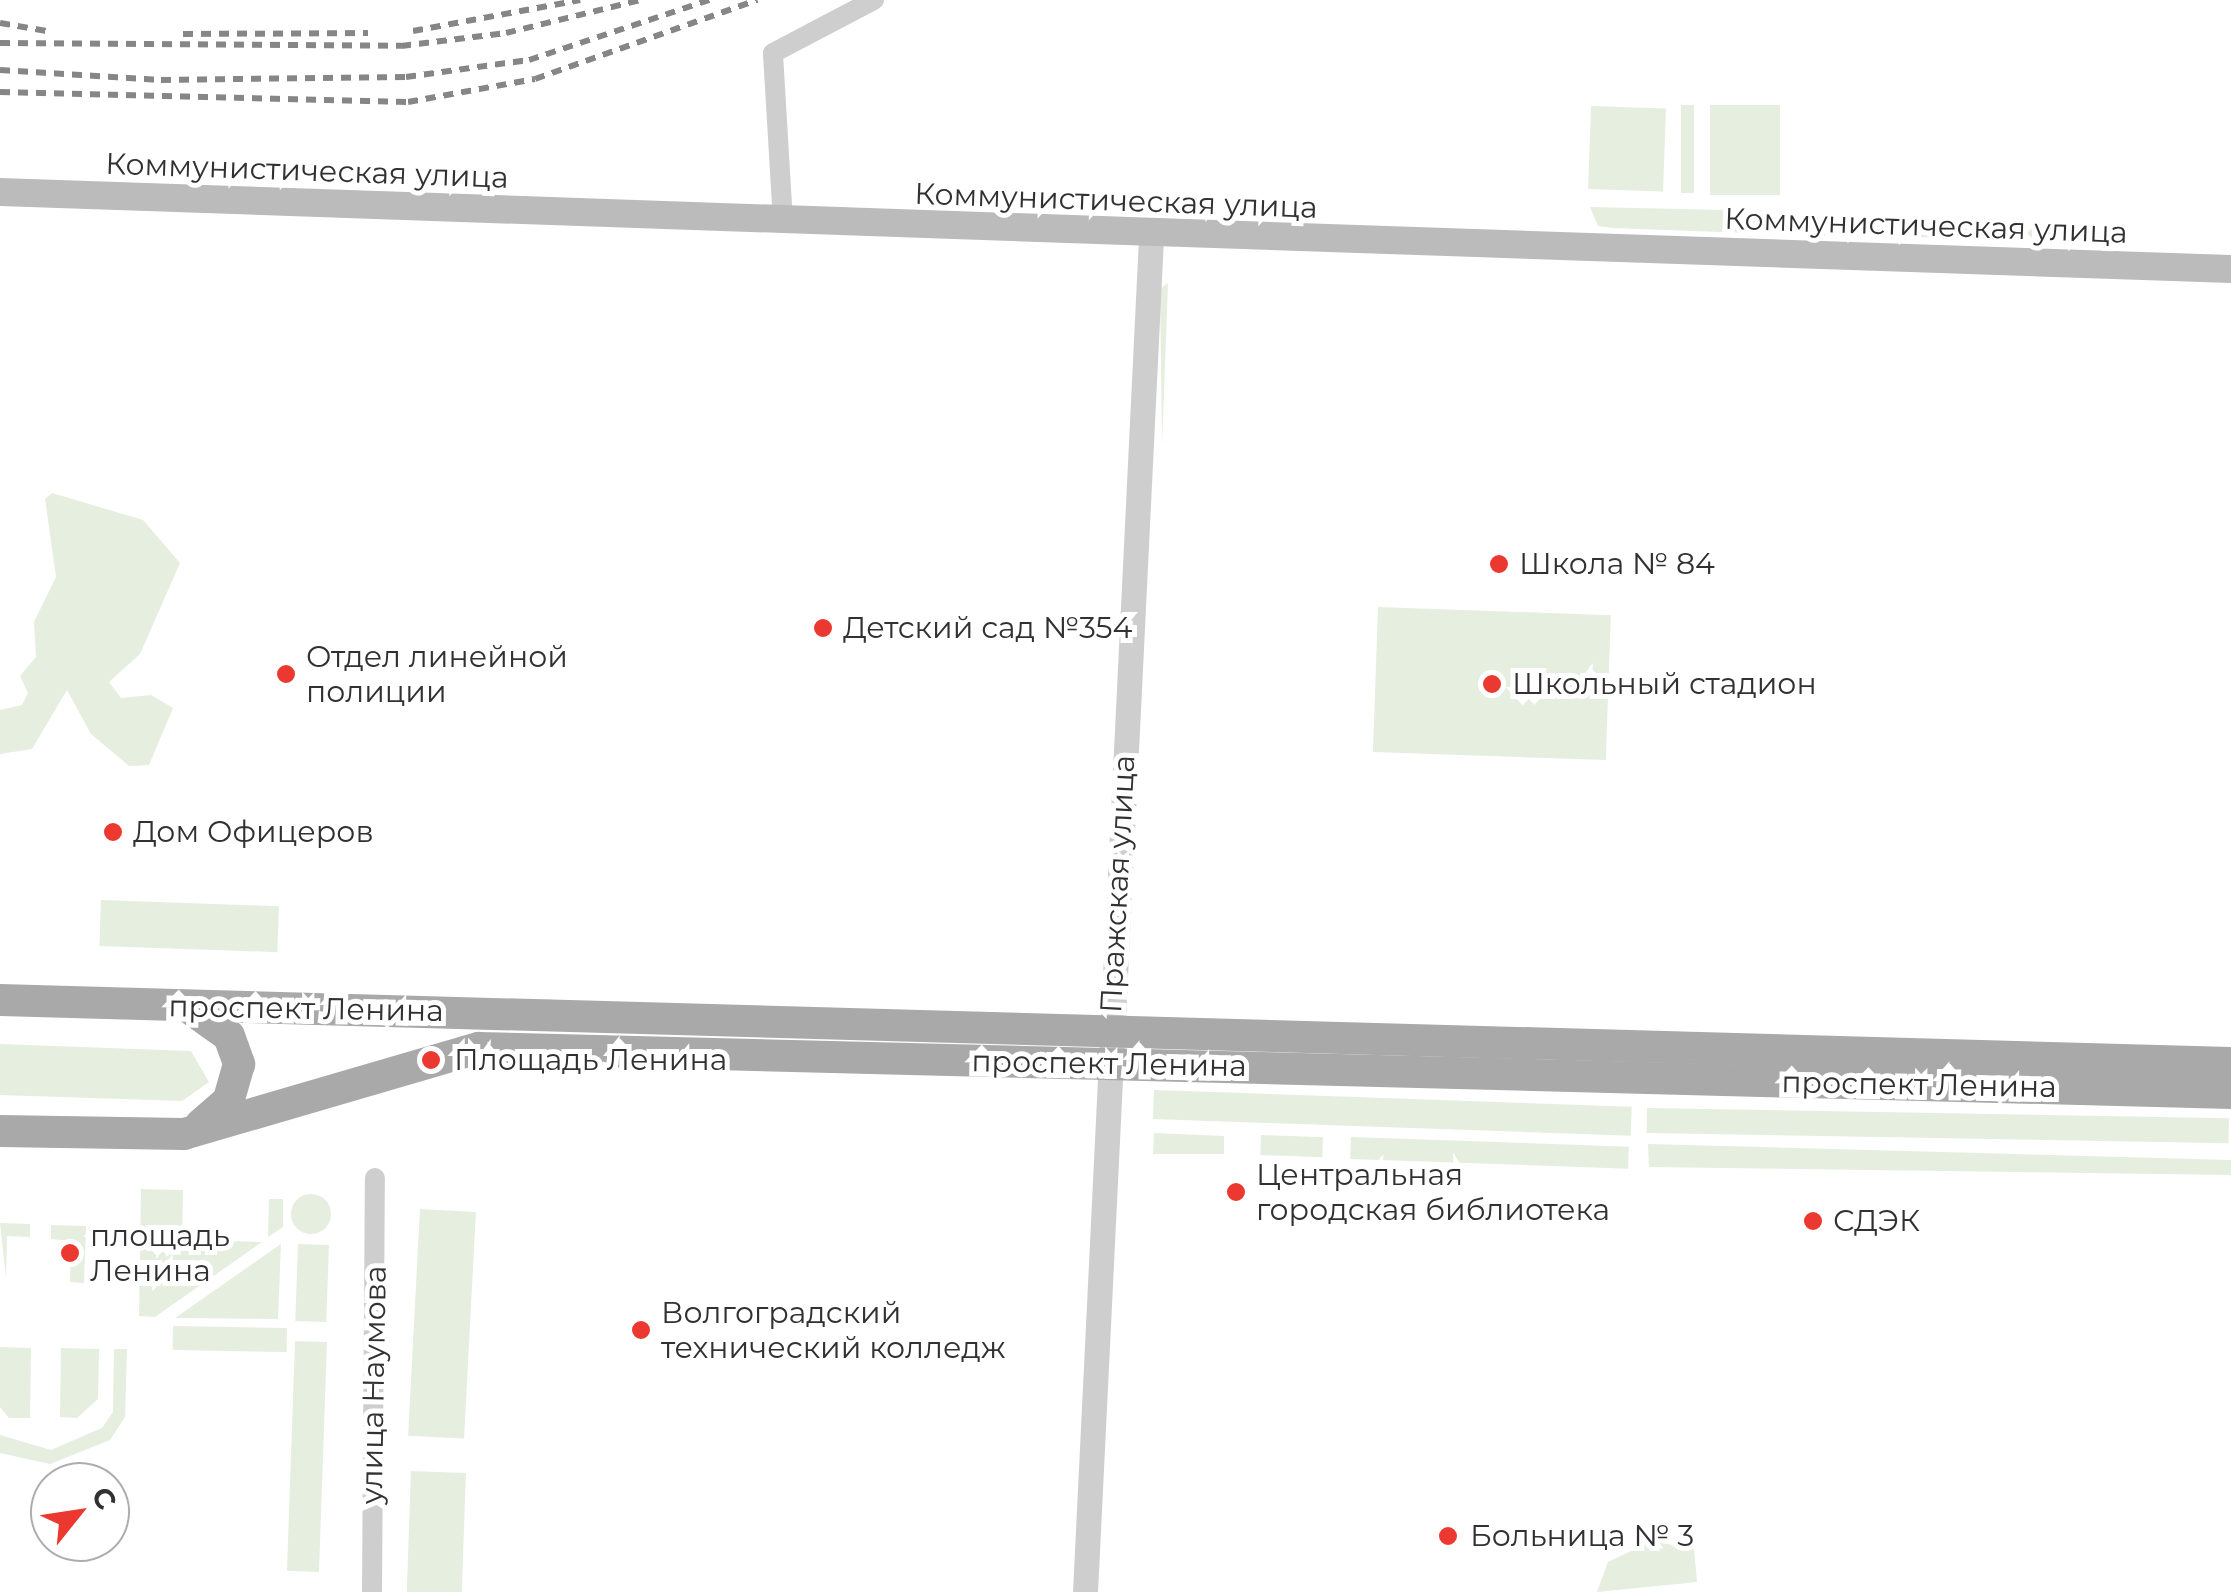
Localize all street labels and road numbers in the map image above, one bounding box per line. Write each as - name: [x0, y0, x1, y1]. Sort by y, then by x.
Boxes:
- street label: Коммунистическая улица: [105, 146, 509, 196]
- street label: Коммунистическая улица: [914, 176, 1318, 226]
- street label: Коммунистическая улица: [1724, 201, 2128, 251]
- street label: Пражская улица: [1093, 754, 1143, 1014]
- street label: проспект Ленина: [168, 989, 444, 1029]
- street label: проспект Ленина: [971, 1044, 1247, 1084]
- street label: проспект Ленина: [1781, 1065, 2057, 1105]
- street label: улица Наумова: [354, 1265, 394, 1505]

